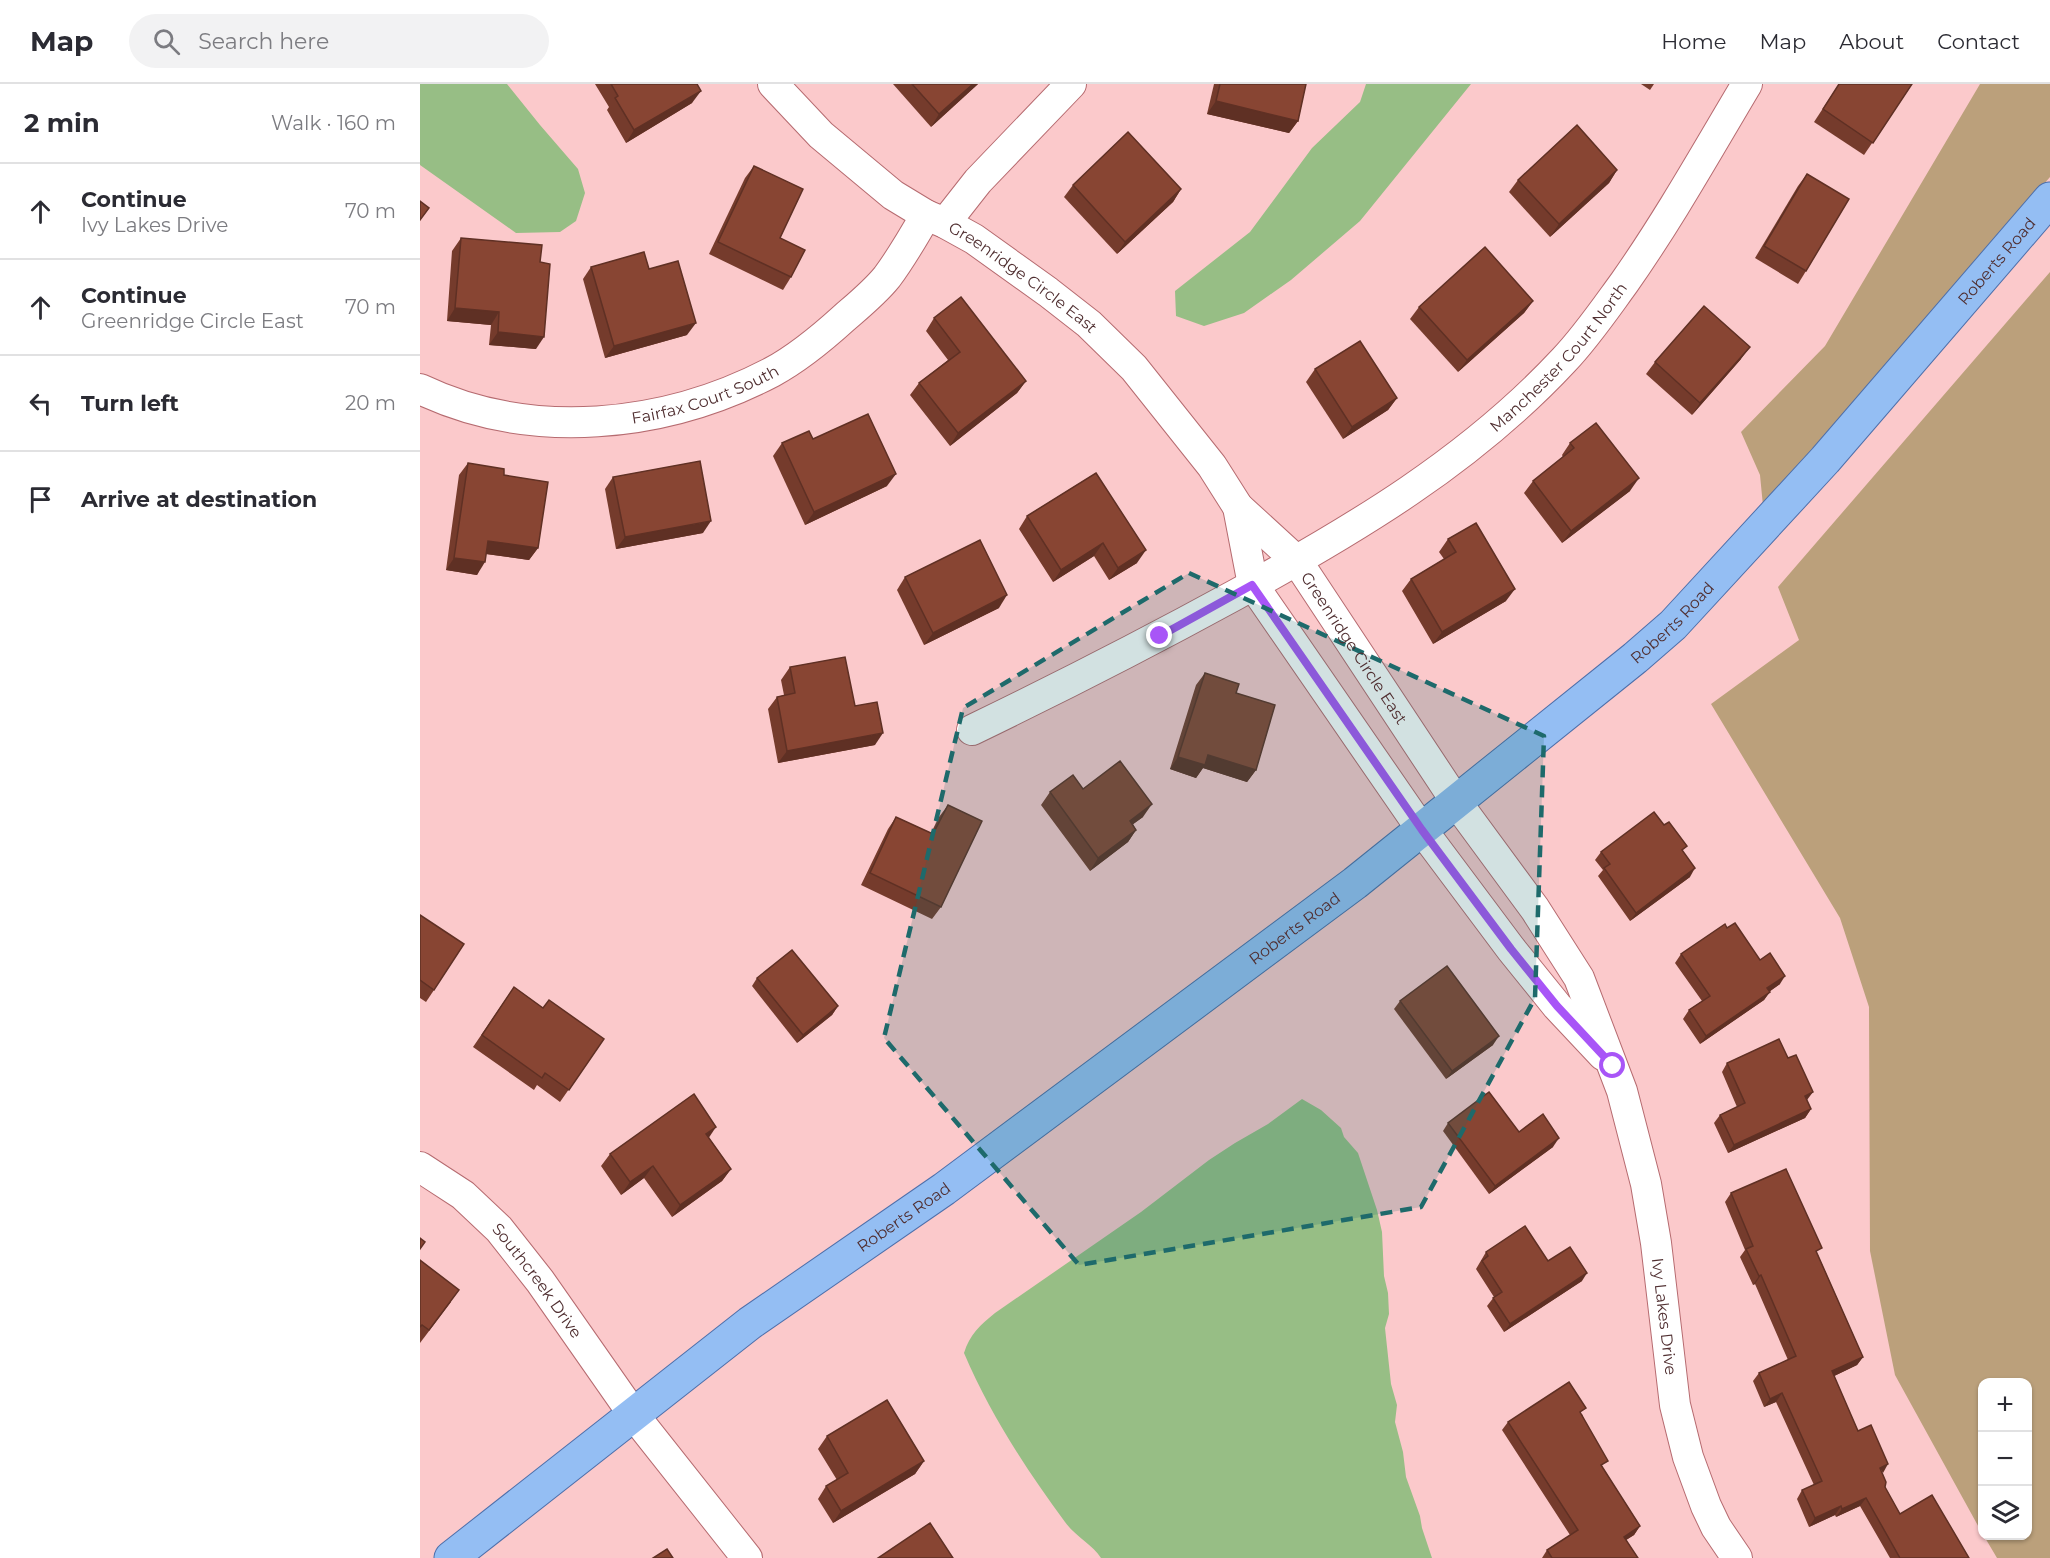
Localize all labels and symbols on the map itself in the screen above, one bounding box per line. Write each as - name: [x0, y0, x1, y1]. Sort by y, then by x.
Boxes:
- street label: Roberts Road: [1954, 214, 2040, 309]
- street label: Greenridge Circle East: [945, 218, 1101, 337]
- street label: Manchester Court North: [1486, 279, 1631, 436]
- street label: Fairfax Court South: [630, 361, 782, 428]
- street label: Greenridge Circle East: [1297, 569, 1411, 728]
- street label: Roberts Road: [1627, 578, 1718, 668]
- route end: [1146, 622, 1172, 648]
- street label: Roberts Road: [1245, 888, 1344, 969]
- route start: [1599, 1052, 1625, 1078]
- street label: Roberts Road: [854, 1178, 954, 1256]
- street label: Southcreek Drive: [489, 1219, 586, 1342]
- street label: Ivy Lakes Drive: [1648, 1257, 1680, 1376]

